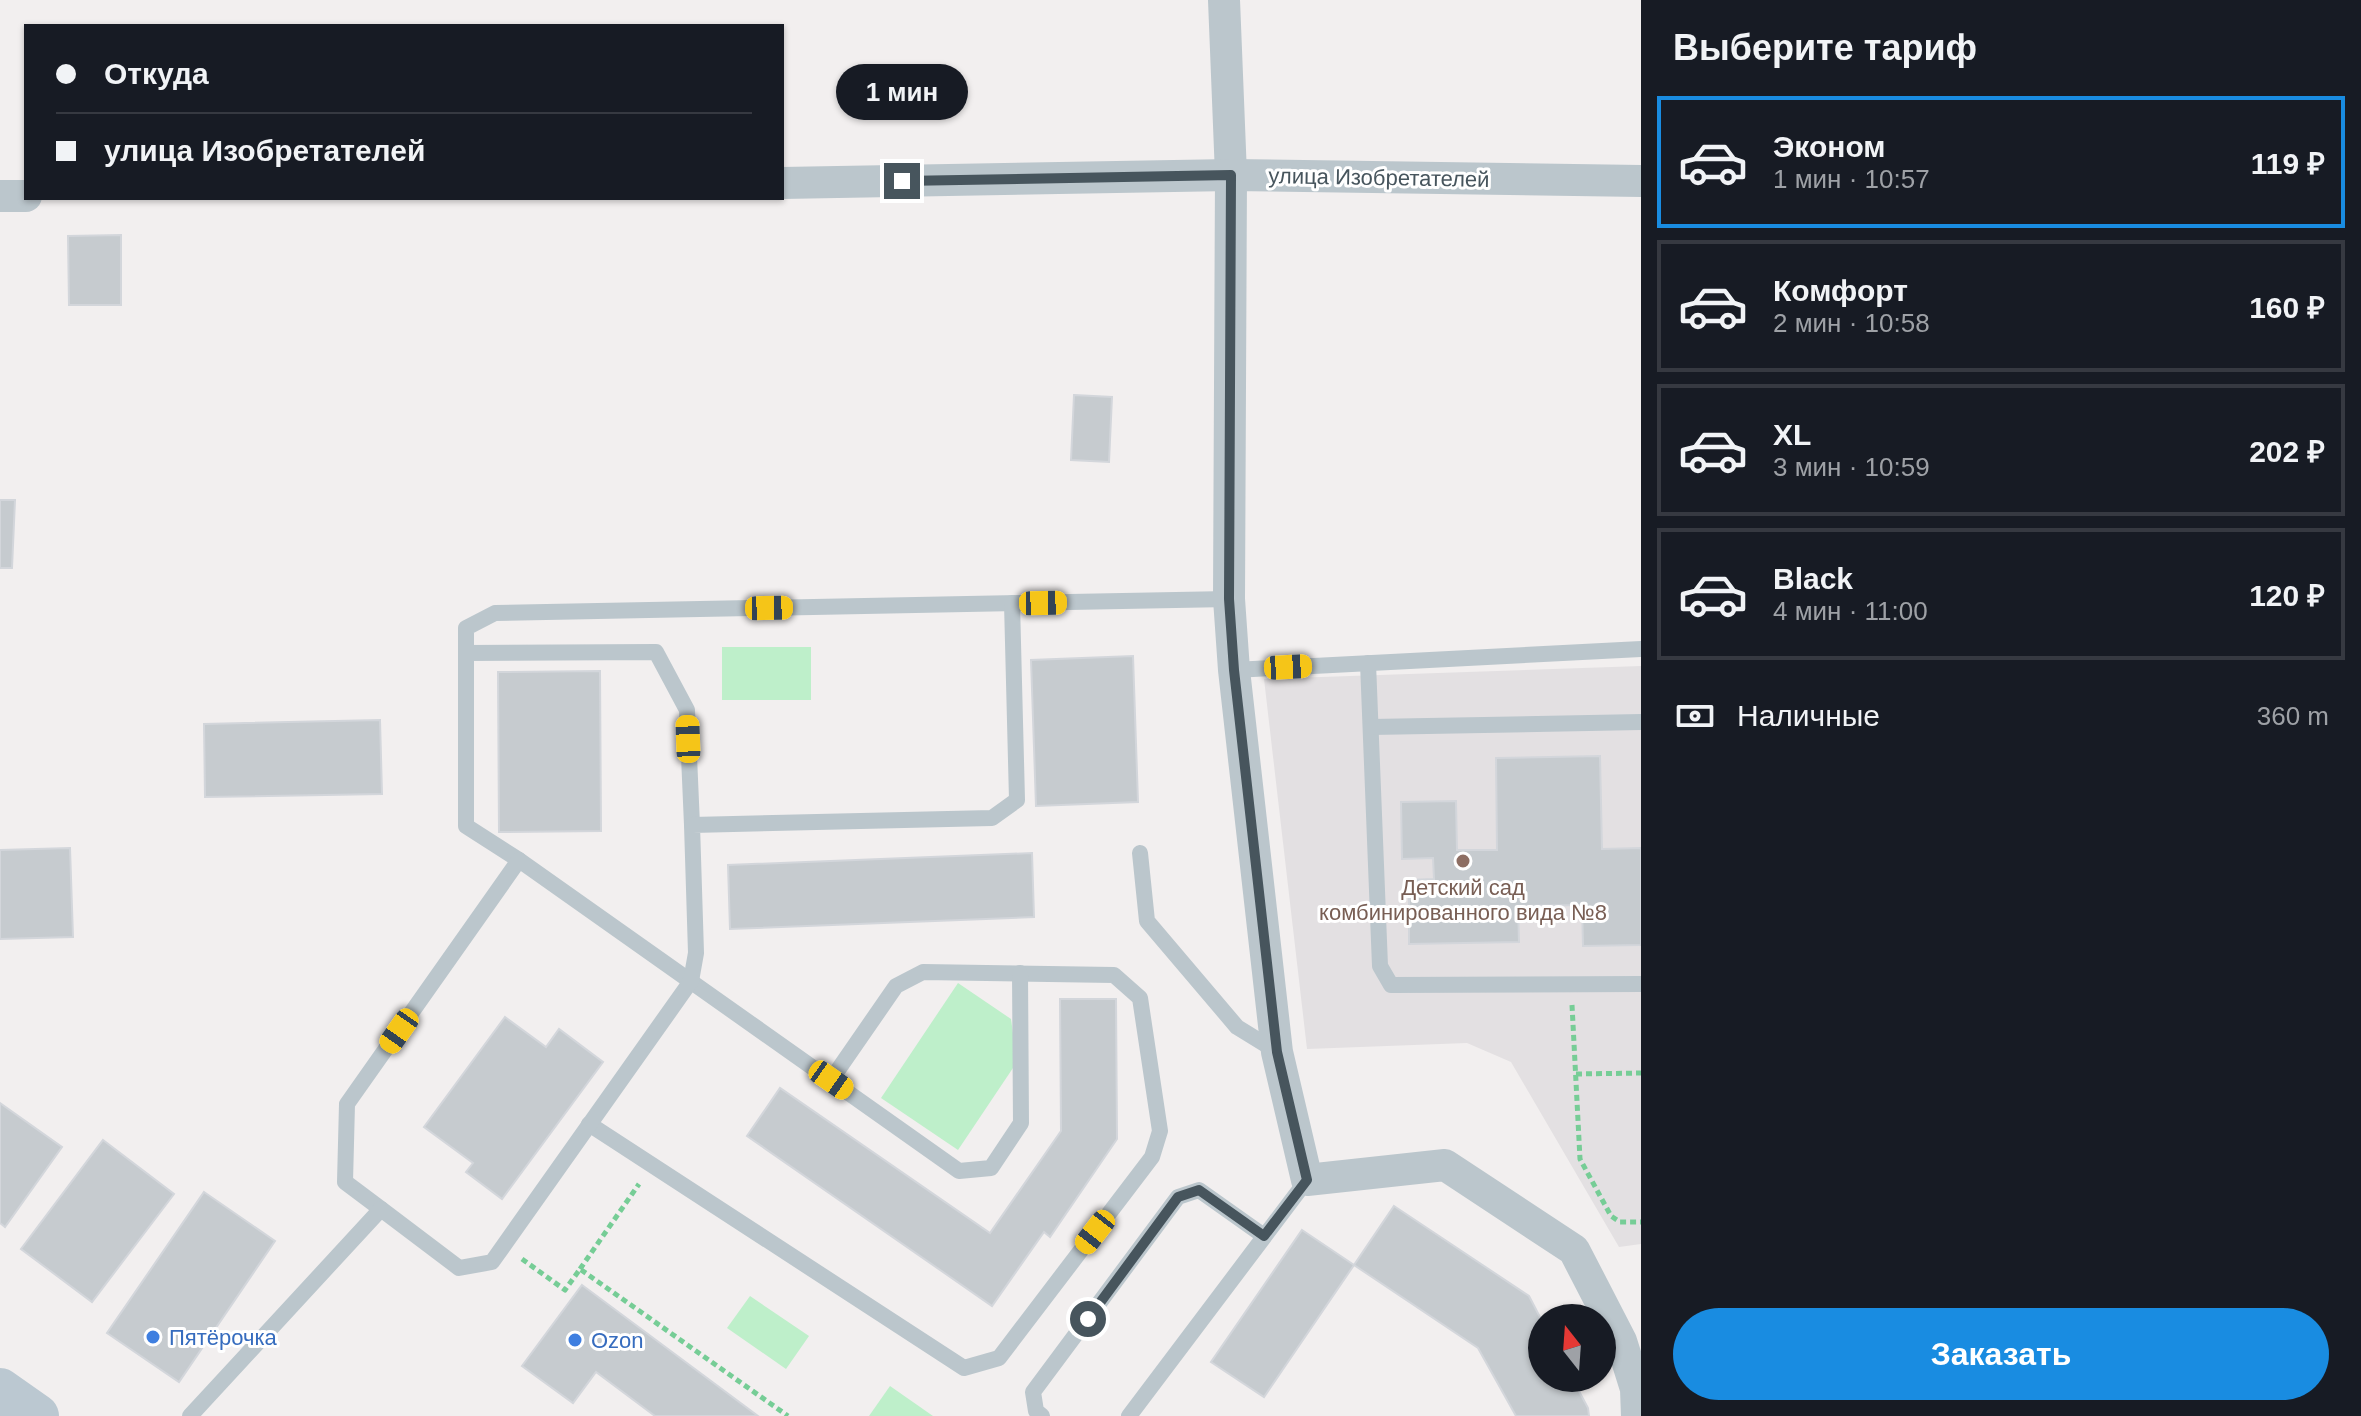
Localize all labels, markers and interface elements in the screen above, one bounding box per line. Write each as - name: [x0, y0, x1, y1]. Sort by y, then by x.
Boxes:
- text: Выберите тариф: [1673, 27, 1977, 68]
- text: Откуда: [104, 57, 209, 90]
- callout: 1 мин: [836, 65, 968, 121]
- text: 1 мин: [866, 77, 938, 107]
- icon: car: [1677, 126, 1749, 198]
- text: Эконом: [1773, 130, 1886, 163]
- text: улица Изобретателей: [104, 134, 425, 167]
- text: 119 ₽: [2251, 147, 2325, 180]
- route end: [884, 163, 920, 199]
- street label: улица Изобретателей: [1268, 163, 1490, 192]
- text: 1 мин · 10:57: [1773, 164, 1930, 194]
- icon: car: [1677, 270, 1749, 342]
- text: Комфорт: [1773, 274, 1908, 307]
- text: 160 ₽: [2249, 291, 2325, 324]
- text: 2 мин · 10:58: [1773, 308, 1930, 338]
- icon: car: [1677, 414, 1749, 486]
- text: XL: [1773, 418, 1811, 451]
- text: 202 ₽: [2249, 435, 2325, 468]
- text: 3 мин · 10:59: [1773, 452, 1930, 482]
- icon: car: [1677, 558, 1749, 630]
- text: Black: [1773, 562, 1853, 595]
- text: 120 ₽: [2249, 579, 2325, 612]
- car: [1019, 591, 1067, 615]
- car: [745, 596, 793, 620]
- text: 4 мин · 11:00: [1773, 596, 1928, 626]
- car: [1263, 654, 1313, 680]
- icon: cash: [1673, 694, 1717, 738]
- text: Наличные: [1737, 699, 1880, 732]
- text: 360 m: [2257, 701, 2329, 731]
- car: [675, 715, 701, 763]
- marker: Детский сад комбинированного вида №8: [1454, 852, 1472, 870]
- place label: Детский сад комбинированного вида №8: [1319, 875, 1607, 925]
- car: [375, 1004, 423, 1058]
- car: [804, 1056, 858, 1104]
- car: [1071, 1206, 1119, 1258]
- route start: [1070, 1301, 1106, 1337]
- north arrow: [1528, 1304, 1616, 1392]
- map controls: [1528, 1304, 1616, 1392]
- button: Заказать: [1673, 1308, 2329, 1400]
- place label: Пятёрочка: [169, 1325, 278, 1350]
- marker: Пятёрочка: [144, 1328, 162, 1346]
- place label: Ozon: [591, 1328, 644, 1353]
- marker: Ozon: [566, 1331, 584, 1349]

